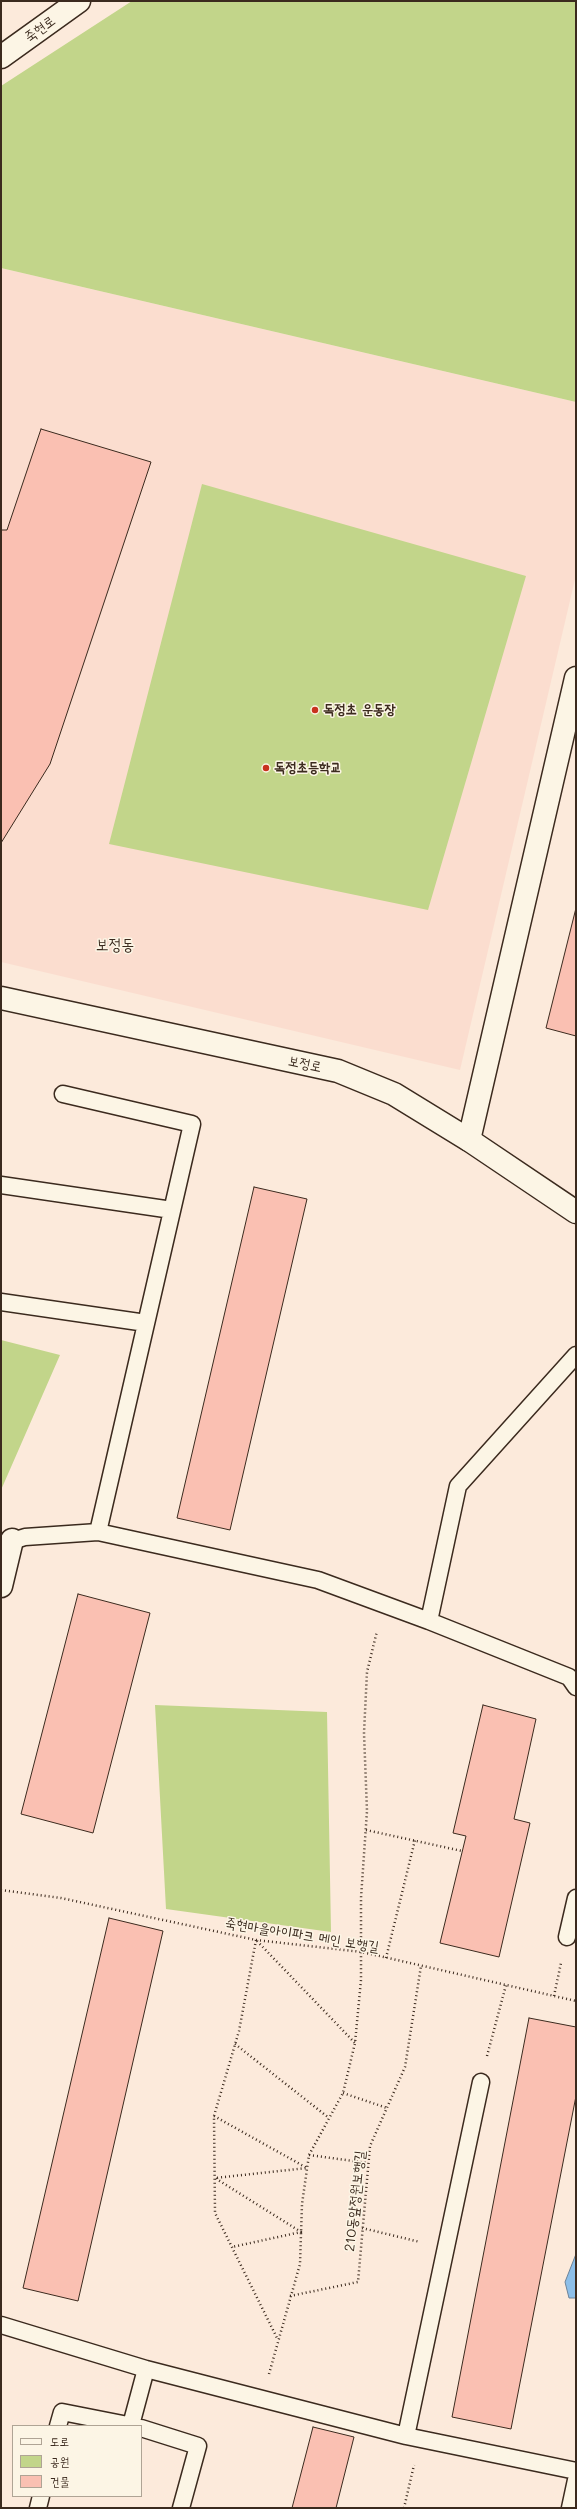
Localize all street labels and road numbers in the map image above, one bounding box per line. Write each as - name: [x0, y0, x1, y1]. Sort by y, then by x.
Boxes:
- street label: 죽현로: [21, 12, 59, 46]
- street label: 보정로: [287, 1052, 323, 1076]
- street label: 죽현마을아이파크 메인 보행길: [224, 1915, 380, 1955]
- street label: 210동앞정원보행길: [341, 2150, 369, 2252]

